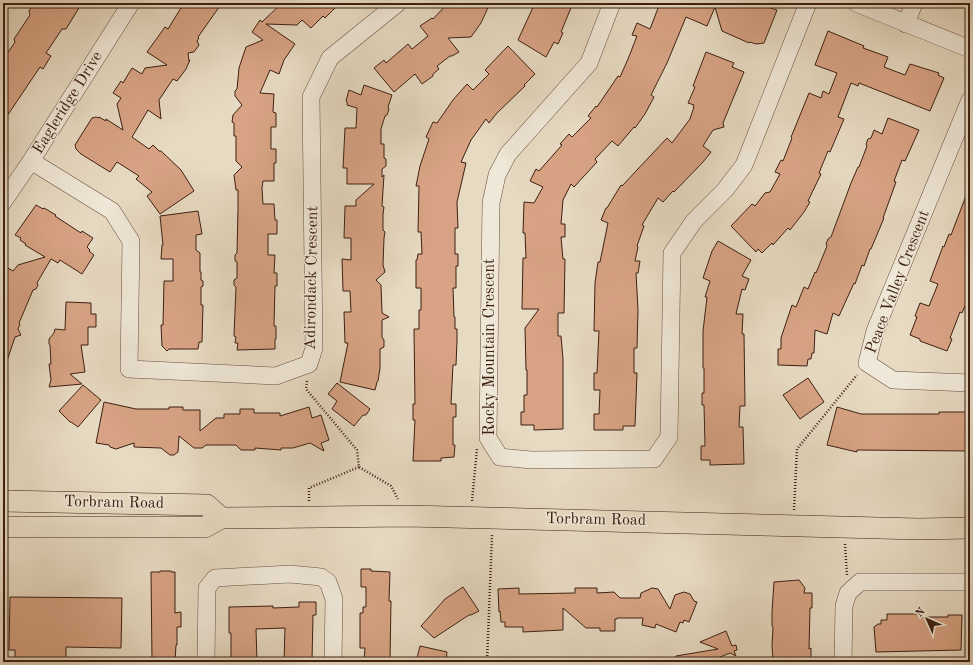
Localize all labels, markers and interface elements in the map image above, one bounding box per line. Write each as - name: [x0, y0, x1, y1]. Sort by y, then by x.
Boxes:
- street label: Eagleridge Drive: [30, 49, 106, 157]
- street label: Adirondack Crescent: [303, 205, 321, 350]
- street label: Peace Valley Crescent: [863, 208, 933, 356]
- street label: Rocky Mountain Crescent: [482, 258, 498, 436]
- street label: Torbram Road: [64, 494, 164, 512]
- street label: Torbram Road: [546, 511, 646, 529]
- north arrow: [907, 599, 947, 639]
- text: N: [914, 606, 928, 620]

